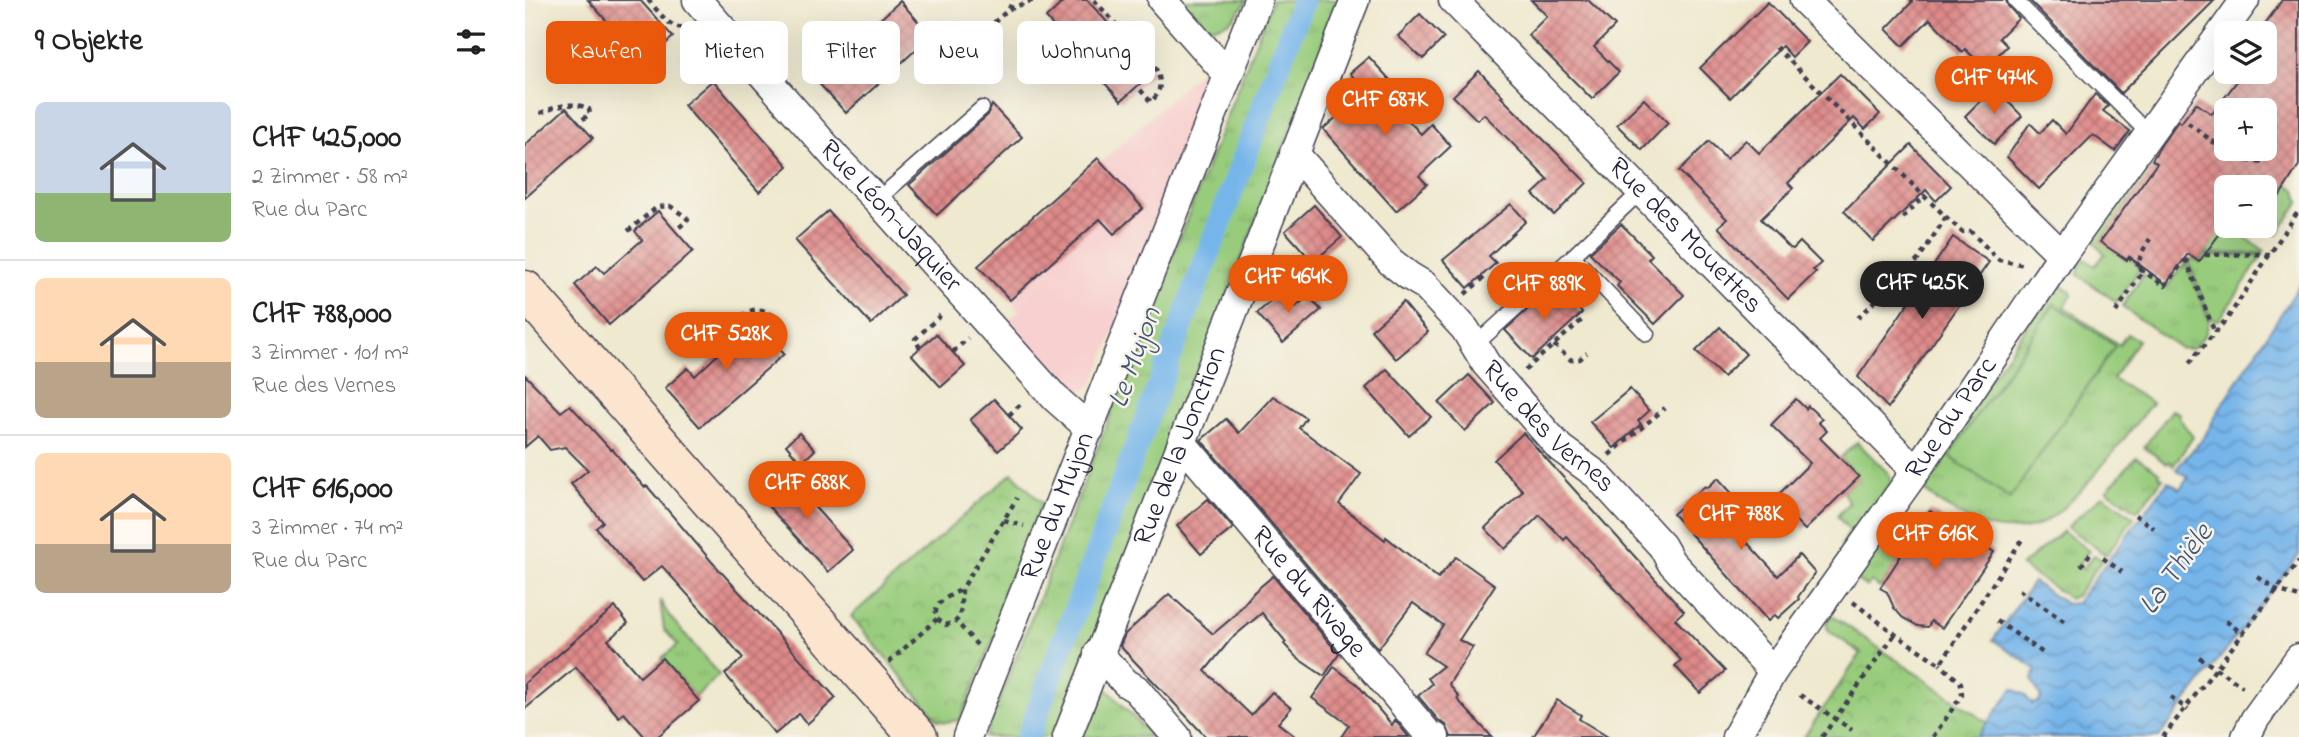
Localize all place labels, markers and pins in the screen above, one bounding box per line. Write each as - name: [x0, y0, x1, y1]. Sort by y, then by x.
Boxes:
- pin: CHF 474K: [1922, 57, 2066, 116]
- pin: CHF 687K: [1313, 78, 1457, 138]
- pin: CHF 464K: [1216, 256, 1360, 315]
- pin: CHF 889K: [1472, 262, 1616, 322]
- pin: CHF 425K: [1850, 262, 1994, 321]
- pin: CHF 528K: [654, 312, 798, 372]
- pin: CHF 688K: [735, 462, 879, 521]
- pin: CHF 788K: [1669, 492, 1813, 552]
- pin: CHF 616K: [1863, 512, 2007, 572]

